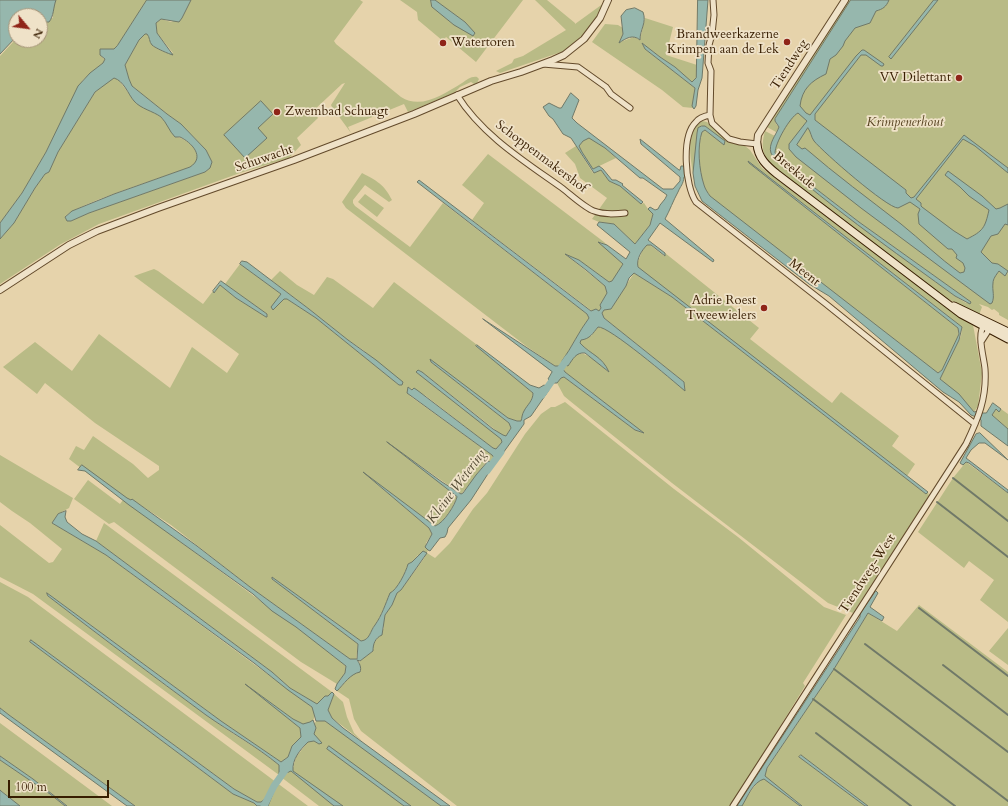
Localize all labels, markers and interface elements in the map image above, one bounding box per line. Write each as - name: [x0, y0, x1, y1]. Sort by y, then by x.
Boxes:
- north arrow: [8, 8, 48, 48]
- text: N: [29, 26, 47, 41]
- place label: Brandweerkazerne Krimpen aan de Lek: [667, 27, 779, 58]
- place label: Watertoren: [451, 35, 515, 51]
- street label: Tiendweg: [768, 37, 812, 93]
- marker: Brandweerkazerne Krimpen aan de Lek: [782, 37, 792, 47]
- marker: Watertoren: [438, 38, 448, 48]
- place label: VV Dilettant: [880, 70, 951, 86]
- marker: VV Dilettant: [954, 73, 964, 83]
- place label: Zwembad Schuagt: [285, 104, 388, 120]
- marker: Zwembad Schuagt: [272, 107, 282, 117]
- park label: Krimpenerhout: [867, 115, 943, 131]
- street label: Schoppenmakershof: [492, 118, 590, 196]
- street label: Schuwacht: [233, 142, 295, 176]
- street label: Breekade: [770, 149, 818, 193]
- street label: Meent: [785, 256, 823, 290]
- place label: Adrie Roest Tweewielers: [686, 293, 756, 324]
- marker: Adrie Roest Tweewielers: [759, 303, 769, 313]
- water label: Kleine Wetering: [424, 447, 490, 527]
- street label: Tiendweg-West: [837, 531, 899, 617]
- scale bar: [10, 772, 111, 798]
- text: 100 m: [15, 779, 47, 795]

